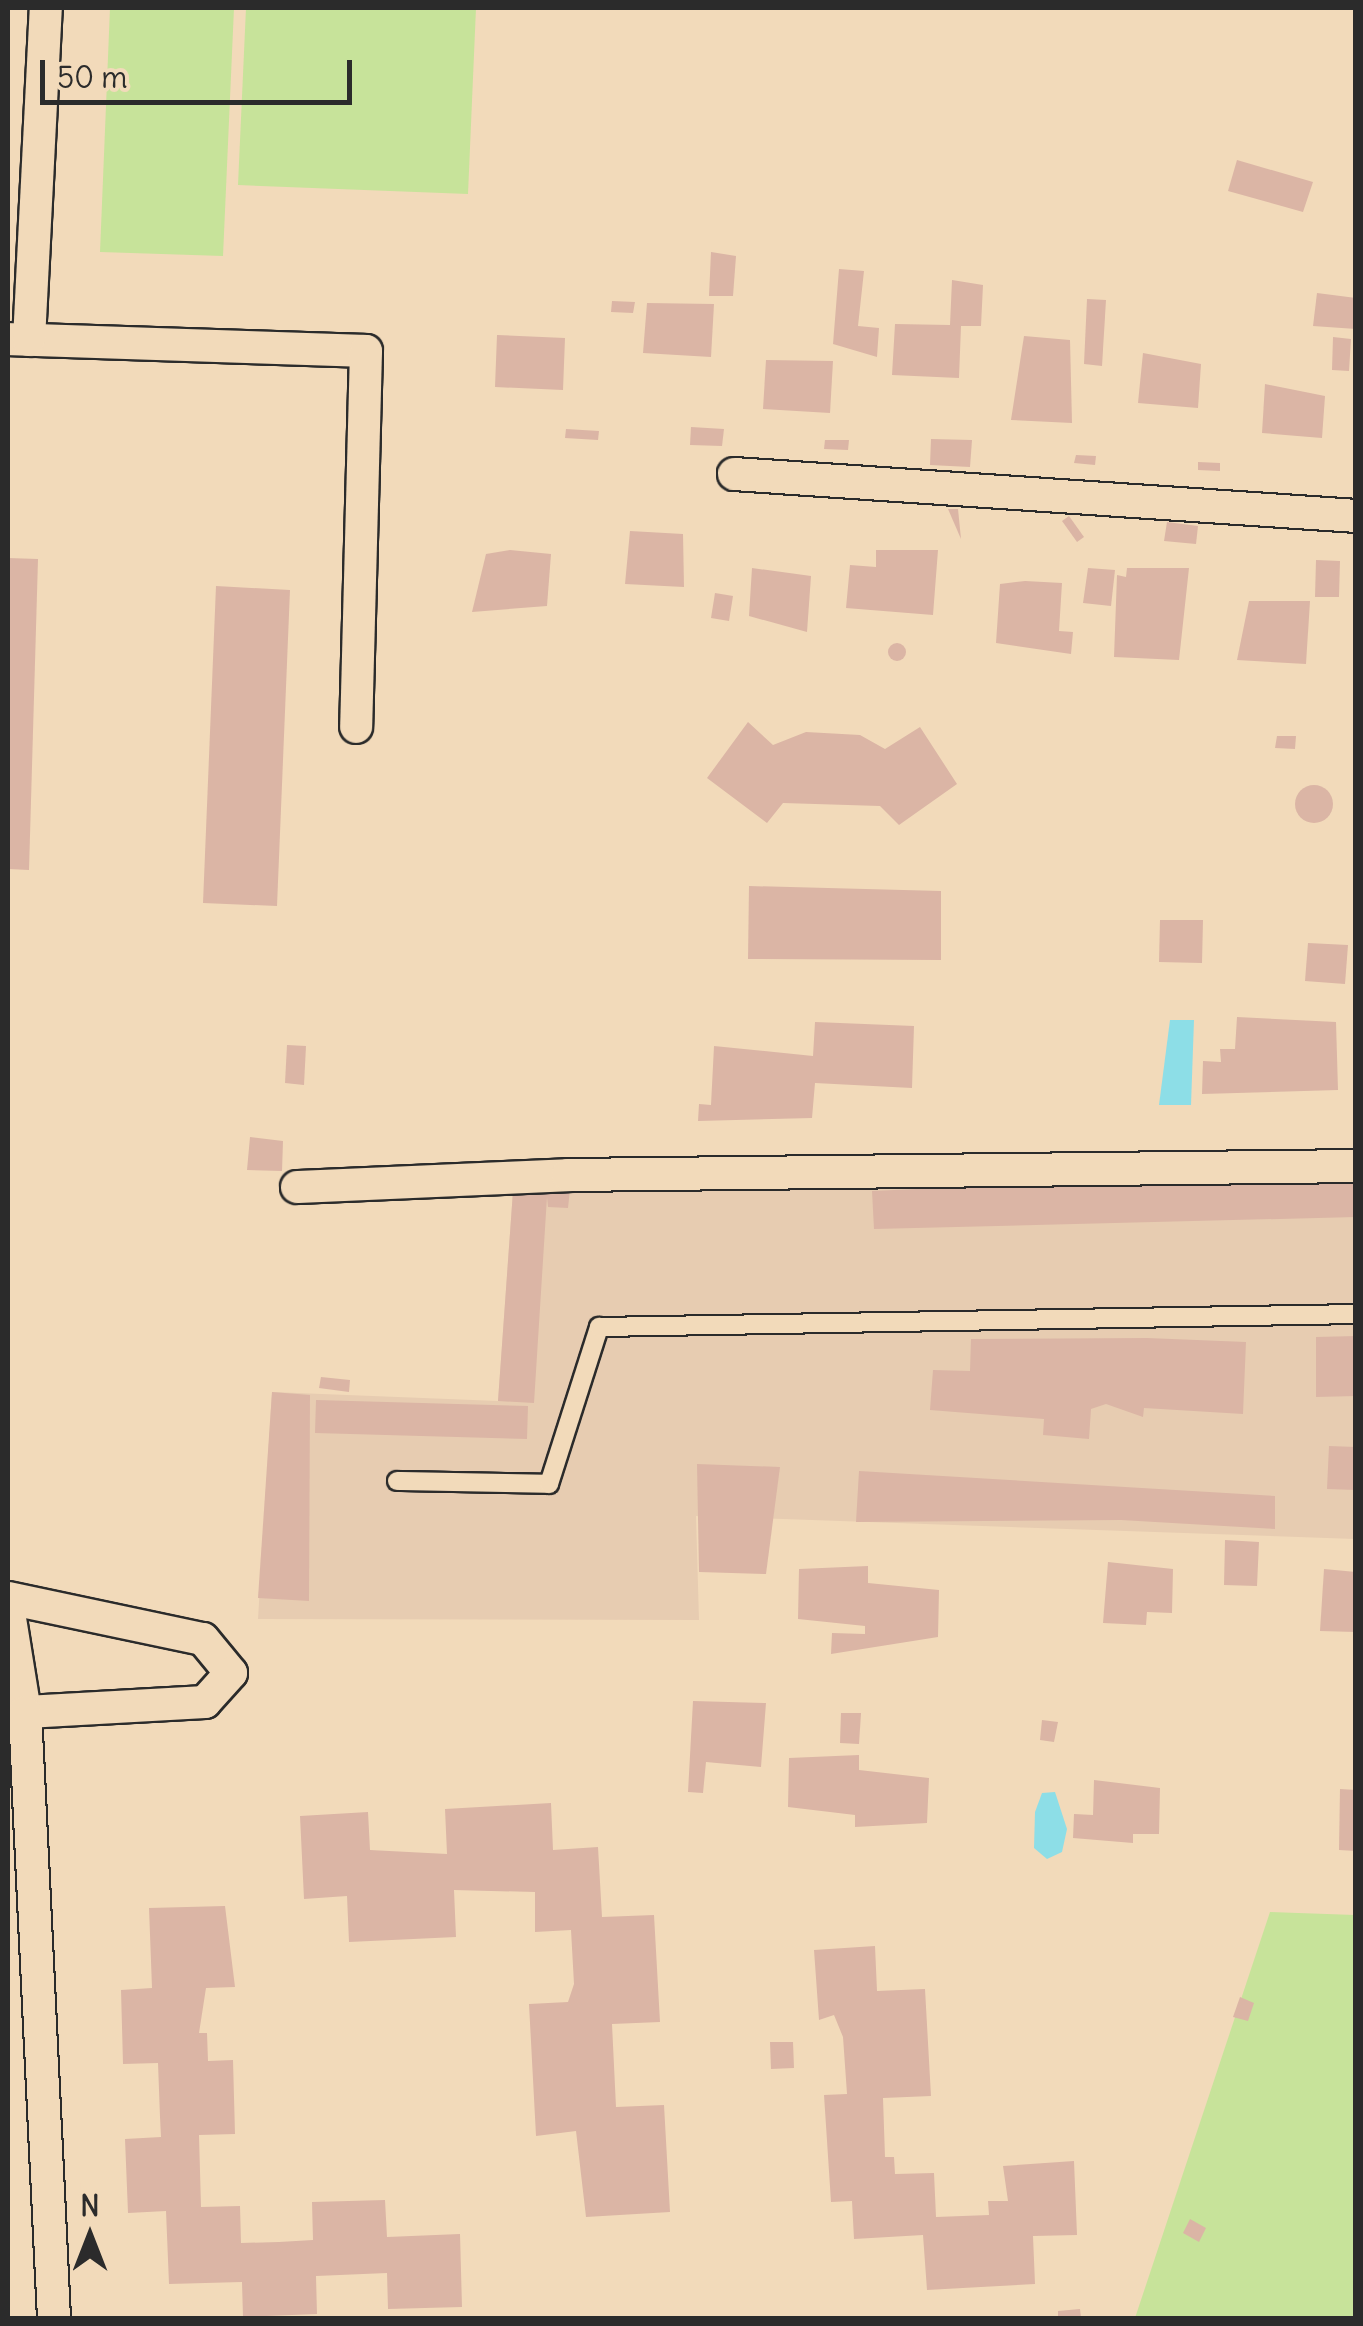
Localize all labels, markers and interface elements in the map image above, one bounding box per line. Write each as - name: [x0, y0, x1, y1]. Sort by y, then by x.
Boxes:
- scale bar: [45, 40, 358, 102]
- text: 50 m: [57, 58, 127, 96]
- north arrow: [40, 2186, 140, 2286]
- text: N: [80, 2188, 100, 2224]

